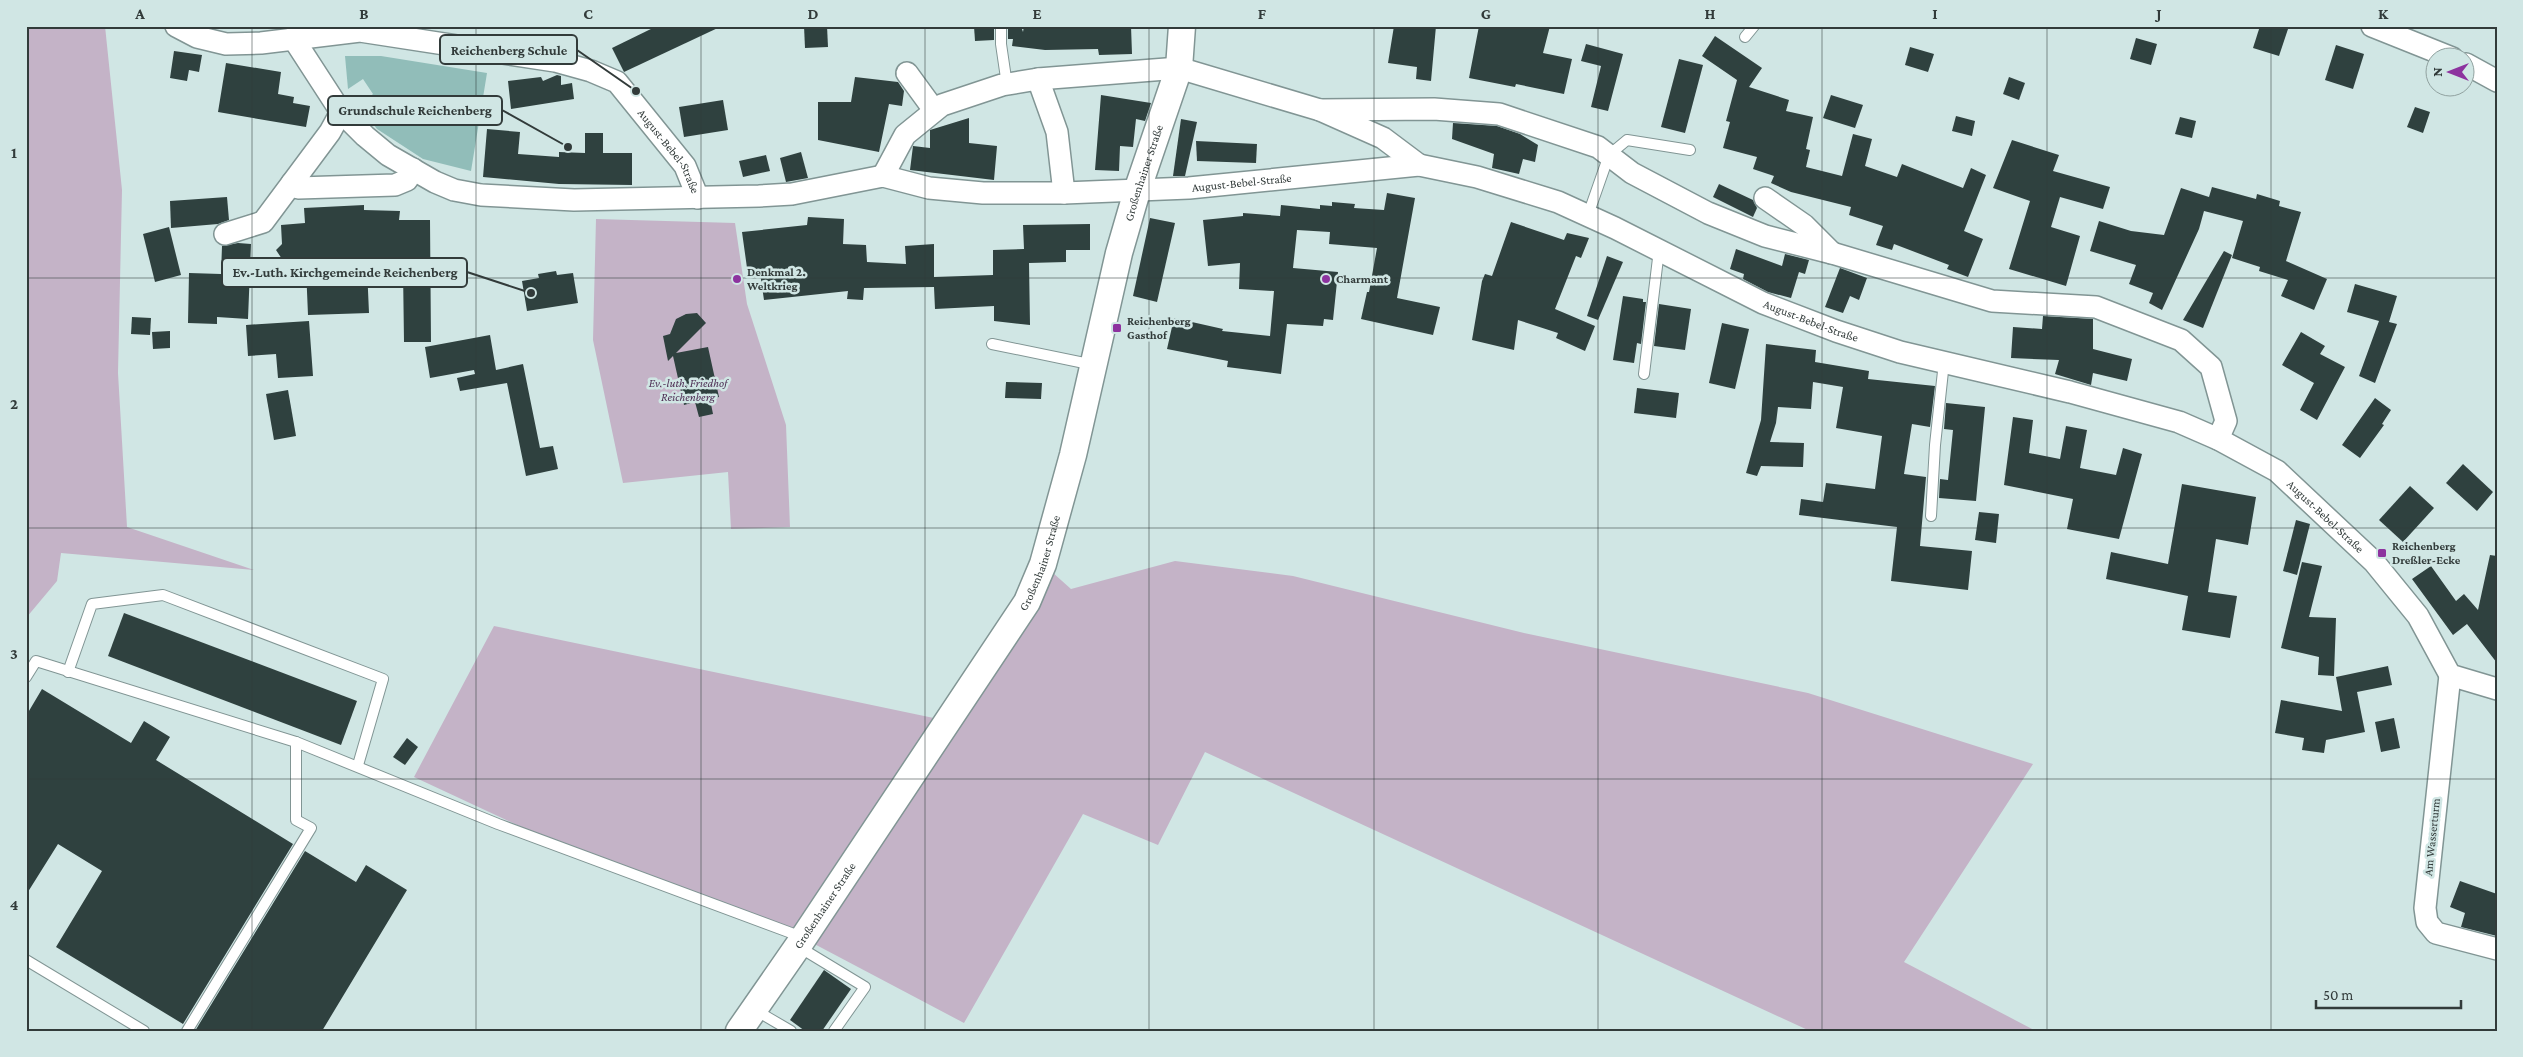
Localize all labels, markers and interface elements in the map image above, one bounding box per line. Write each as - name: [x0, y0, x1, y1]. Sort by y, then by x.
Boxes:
- text: A: [134, 5, 145, 22]
- text: B: [359, 5, 369, 22]
- text: C: [583, 5, 593, 22]
- text: D: [807, 5, 819, 22]
- text: E: [1032, 5, 1042, 22]
- text: F: [1258, 5, 1267, 22]
- text: G: [1481, 5, 1491, 22]
- text: H: [1705, 5, 1716, 22]
- text: I: [1932, 5, 1938, 22]
- text: J: [2154, 5, 2162, 22]
- text: K: [2378, 5, 2389, 22]
- callout: Reichenberg Schule: [440, 35, 577, 64]
- text: Reichenberg Schule: [451, 42, 568, 58]
- north arrow: [2426, 48, 2476, 98]
- text: N: [2429, 67, 2445, 77]
- callout: Grundschule Reichenberg: [328, 96, 502, 125]
- text: Grundschule Reichenberg: [338, 102, 492, 118]
- street label: August-Bebel-Straße: [635, 106, 702, 195]
- street label: Großenhainer Straße: [1122, 123, 1166, 223]
- text: 1: [11, 144, 17, 161]
- street label: August-Bebel-Straße: [1191, 171, 1292, 195]
- callout: Ev.-Luth. Kirchgemeinde Reichenberg: [222, 258, 467, 287]
- text: Ev.-Luth. Kirchgemeinde Reichenberg: [232, 264, 458, 280]
- place label: Denkmal 2. Weltkrieg: [746, 265, 806, 293]
- place label: Charmant: [1336, 272, 1389, 286]
- marker: Denkmal 2. Weltkrieg: [731, 273, 743, 285]
- marker: Charmant: [1320, 273, 1332, 285]
- street label: August-Bebel-Straße: [1761, 297, 1860, 345]
- place label: Reichenberg Gasthof: [1127, 314, 1191, 342]
- marker: Reichenberg Gasthof: [1111, 322, 1123, 334]
- park label: Ev.-luth. Friedhof Reichenberg: [649, 376, 729, 404]
- text: 2: [10, 395, 18, 412]
- street label: August-Bebel-Straße: [2284, 477, 2367, 556]
- street label: Großenhainer Straße: [1016, 514, 1063, 613]
- place label: Reichenberg Dreßler-Ecke: [2392, 539, 2461, 567]
- marker: Reichenberg Dreßler-Ecke: [2376, 547, 2388, 559]
- text: 3: [10, 645, 18, 662]
- street label: Am Wasserturm: [2421, 797, 2443, 876]
- street label: Großenhainer Straße: [791, 860, 859, 951]
- text: 4: [10, 896, 19, 913]
- scale bar: [2316, 977, 2460, 1009]
- text: 50 m: [2323, 987, 2353, 1003]

